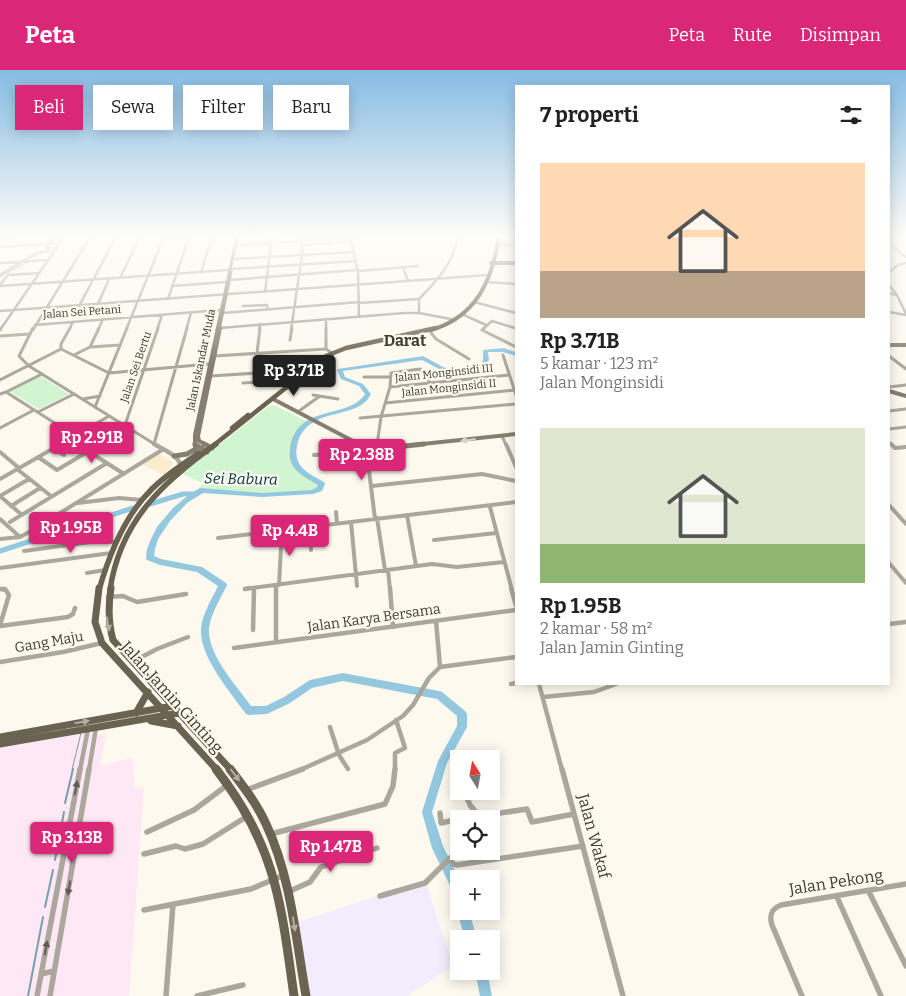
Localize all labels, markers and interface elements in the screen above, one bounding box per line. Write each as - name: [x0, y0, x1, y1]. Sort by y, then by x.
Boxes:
- text: Peta: [25, 21, 75, 49]
- text: Peta: [669, 24, 705, 46]
- text: Rute: [733, 24, 772, 46]
- text: Disimpan: [800, 24, 881, 46]
- chip: Beli: [15, 85, 83, 130]
- chip: Sewa: [93, 85, 173, 130]
- chip: Filter: [183, 85, 263, 130]
- chip: Baru: [273, 85, 349, 130]
- icon: filters: [837, 101, 865, 129]
- text: 7 properti: [540, 102, 639, 128]
- icon: home: [658, 196, 748, 286]
- street label: Jalan Sei Petani: [42, 303, 122, 321]
- street label: Jalan Iskandar Muda: [184, 308, 218, 413]
- text: Rp 3.71B: [540, 328, 620, 354]
- street label: Jalan Sei Bertu: [117, 330, 154, 405]
- district label: Darat: [384, 331, 427, 350]
- pin: Rp 3.71B: [242, 354, 346, 397]
- text: 5 kamar · 123 m²: [540, 354, 658, 373]
- text: Rp 3.71B: [264, 361, 324, 380]
- street label: Jalan Monginsidi III: [393, 361, 494, 385]
- text: Jalan Monginsidi: [540, 373, 664, 392]
- street label: Jalan Monginsidi II: [400, 377, 497, 400]
- pin: Rp 2.91B: [40, 422, 144, 464]
- text: Rp 2.91B: [61, 428, 123, 447]
- one-way arrow: [460, 436, 476, 444]
- pin: Rp 2.38B: [310, 438, 414, 481]
- text: Rp 2.38B: [330, 445, 394, 464]
- icon: home: [658, 461, 748, 551]
- water label: Sei Babura: [204, 469, 278, 489]
- pin: Rp 1.95B: [19, 512, 123, 554]
- pin: Rp 4.4B: [244, 514, 336, 557]
- text: Rp 1.95B: [40, 518, 102, 537]
- text: Rp 4.4B: [262, 521, 318, 540]
- text: Rp 1.95B: [540, 593, 622, 619]
- street label: Jalan Karya Bersama: [305, 600, 442, 636]
- one-way arrow: [105, 617, 113, 633]
- text: 2 kamar · 58 m²: [540, 619, 652, 638]
- street label: Gang Maju: [13, 628, 85, 656]
- street label: Jalan Jamin Ginting: [116, 637, 227, 757]
- text: Jalan Jamin Ginting: [540, 638, 684, 657]
- one-way arrow: [75, 718, 91, 726]
- north arrow: [450, 750, 500, 800]
- map controls: [450, 750, 500, 980]
- one-way arrow: [230, 768, 240, 782]
- one-way arrow: [73, 780, 81, 796]
- street label: Jalan Wakaf: [573, 791, 615, 882]
- button: locate: [450, 810, 500, 860]
- pin: Rp 3.13B: [20, 822, 124, 864]
- text: Rp 3.13B: [41, 828, 103, 847]
- pin: Rp 1.47B: [279, 830, 383, 873]
- text: Rp 1.47B: [300, 837, 362, 856]
- street label: Jalan Pekong: [787, 865, 884, 899]
- button: +: [450, 870, 500, 920]
- one-way arrow: [64, 880, 72, 896]
- one-way arrow: [290, 917, 298, 933]
- button: −: [450, 930, 500, 980]
- one-way arrow: [43, 940, 51, 956]

